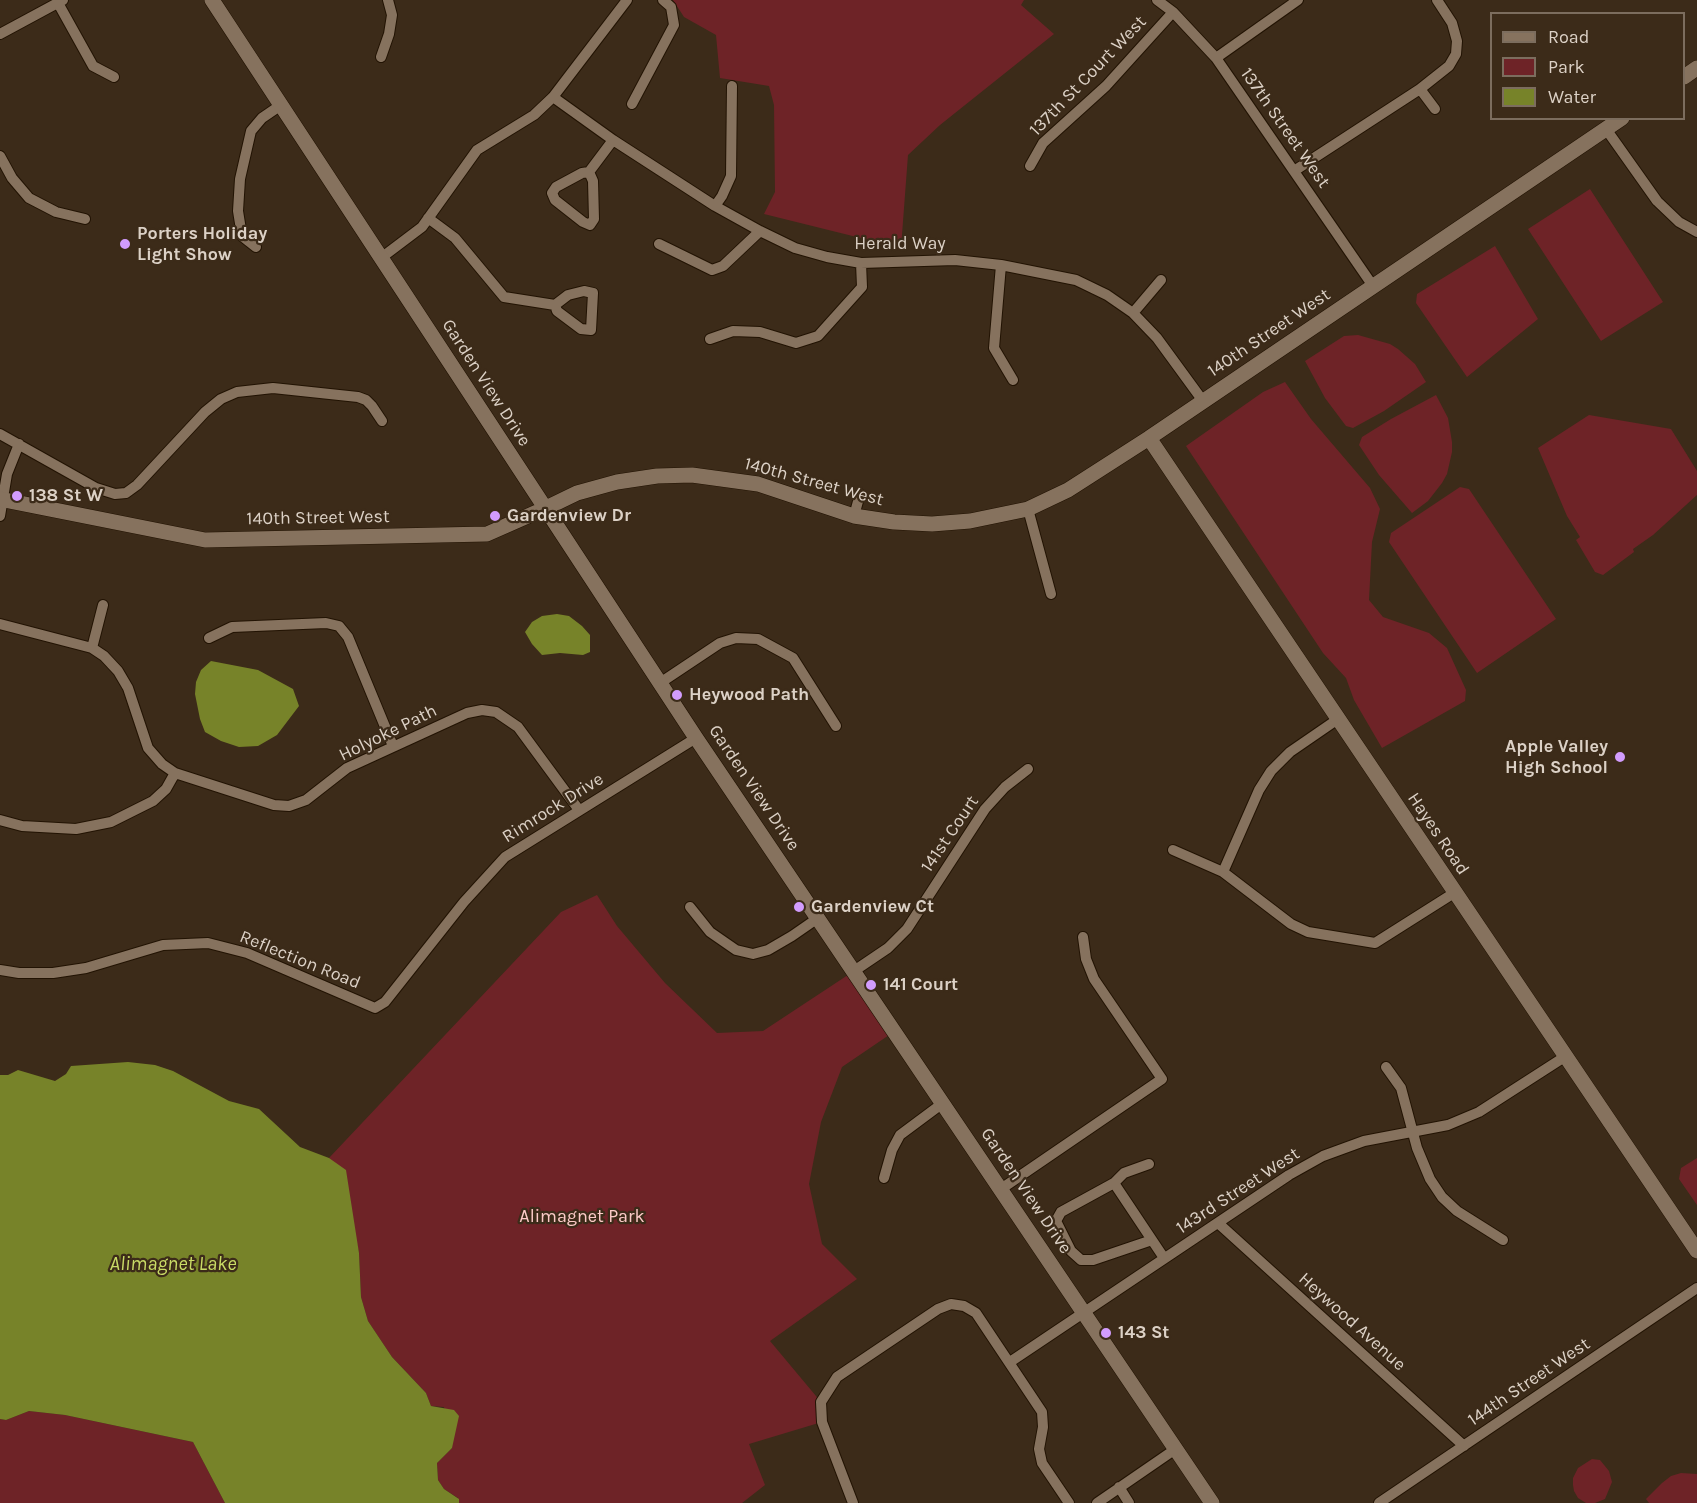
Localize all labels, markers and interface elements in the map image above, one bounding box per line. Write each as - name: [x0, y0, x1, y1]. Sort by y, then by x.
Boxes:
- street label: 137th St Court West: [1025, 11, 1151, 141]
- legend: [1490, 12, 1685, 120]
- text: Road: [1548, 26, 1589, 48]
- text: Park: [1548, 56, 1585, 78]
- street label: 137th Street West: [1236, 64, 1334, 192]
- text: Water: [1548, 86, 1596, 108]
- place label: Porters Holiday Light Show: [137, 223, 267, 266]
- street label: Herald Way: [854, 233, 946, 255]
- marker: Porters Holiday Light Show: [118, 237, 132, 251]
- street label: 140th Street West: [1204, 284, 1334, 382]
- street label: Garden View Drive: [437, 315, 535, 451]
- street label: 140th Street West: [742, 453, 886, 511]
- place label: 138 St W: [29, 485, 103, 507]
- marker: 138 St W: [10, 489, 24, 503]
- place label: Gardenview Dr: [507, 505, 631, 527]
- street label: 140th Street West: [246, 506, 390, 530]
- marker: Gardenview Dr: [488, 509, 502, 523]
- place label: Heywood Path: [689, 684, 809, 706]
- marker: Heywood Path: [670, 688, 684, 702]
- street label: Holyoke Path: [335, 700, 441, 766]
- street label: Garden View Drive: [704, 721, 804, 855]
- place label: Apple Valley High School: [1505, 736, 1608, 778]
- marker: Apple Valley High School: [1613, 750, 1627, 764]
- street label: Rimrock Drive: [498, 768, 608, 848]
- street label: Hayes Road: [1403, 789, 1473, 879]
- street label: 141st Court: [917, 792, 983, 876]
- place label: Gardenview Ct: [811, 896, 934, 918]
- marker: Gardenview Ct: [792, 900, 806, 914]
- street label: Reflection Road: [236, 926, 364, 994]
- place label: 141 Court: [883, 974, 958, 996]
- marker: 141 Court: [864, 978, 878, 992]
- street label: Garden View Drive: [976, 1124, 1076, 1258]
- street label: 143rd Street West: [1172, 1143, 1304, 1239]
- park label: Alimagnet Park: [519, 1206, 645, 1228]
- water label: Alimagnet Lake: [110, 1252, 236, 1276]
- street label: Heywood Avenue: [1294, 1268, 1410, 1376]
- place label: 143 St: [1118, 1322, 1169, 1344]
- marker: 143 St: [1099, 1326, 1113, 1340]
- street label: 144th Street West: [1464, 1333, 1594, 1431]

